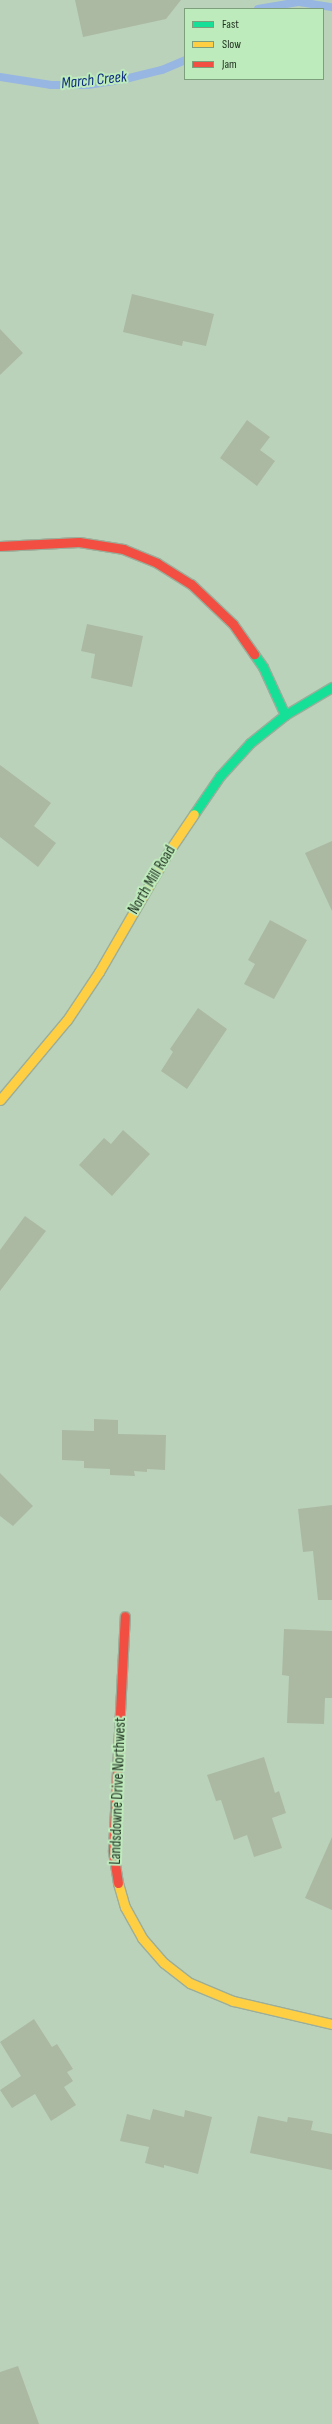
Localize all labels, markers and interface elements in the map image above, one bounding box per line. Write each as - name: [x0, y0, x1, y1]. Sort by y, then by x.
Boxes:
- legend: [184, 8, 324, 80]
- text: Fast: [222, 17, 239, 32]
- text: Slow: [222, 37, 241, 52]
- text: Jam: [222, 57, 237, 72]
- water label: March Creek: [60, 68, 128, 94]
- street label: North Mill Road: [125, 843, 179, 917]
- street label: Landsdowne Drive Northwest: [106, 1717, 130, 1865]

